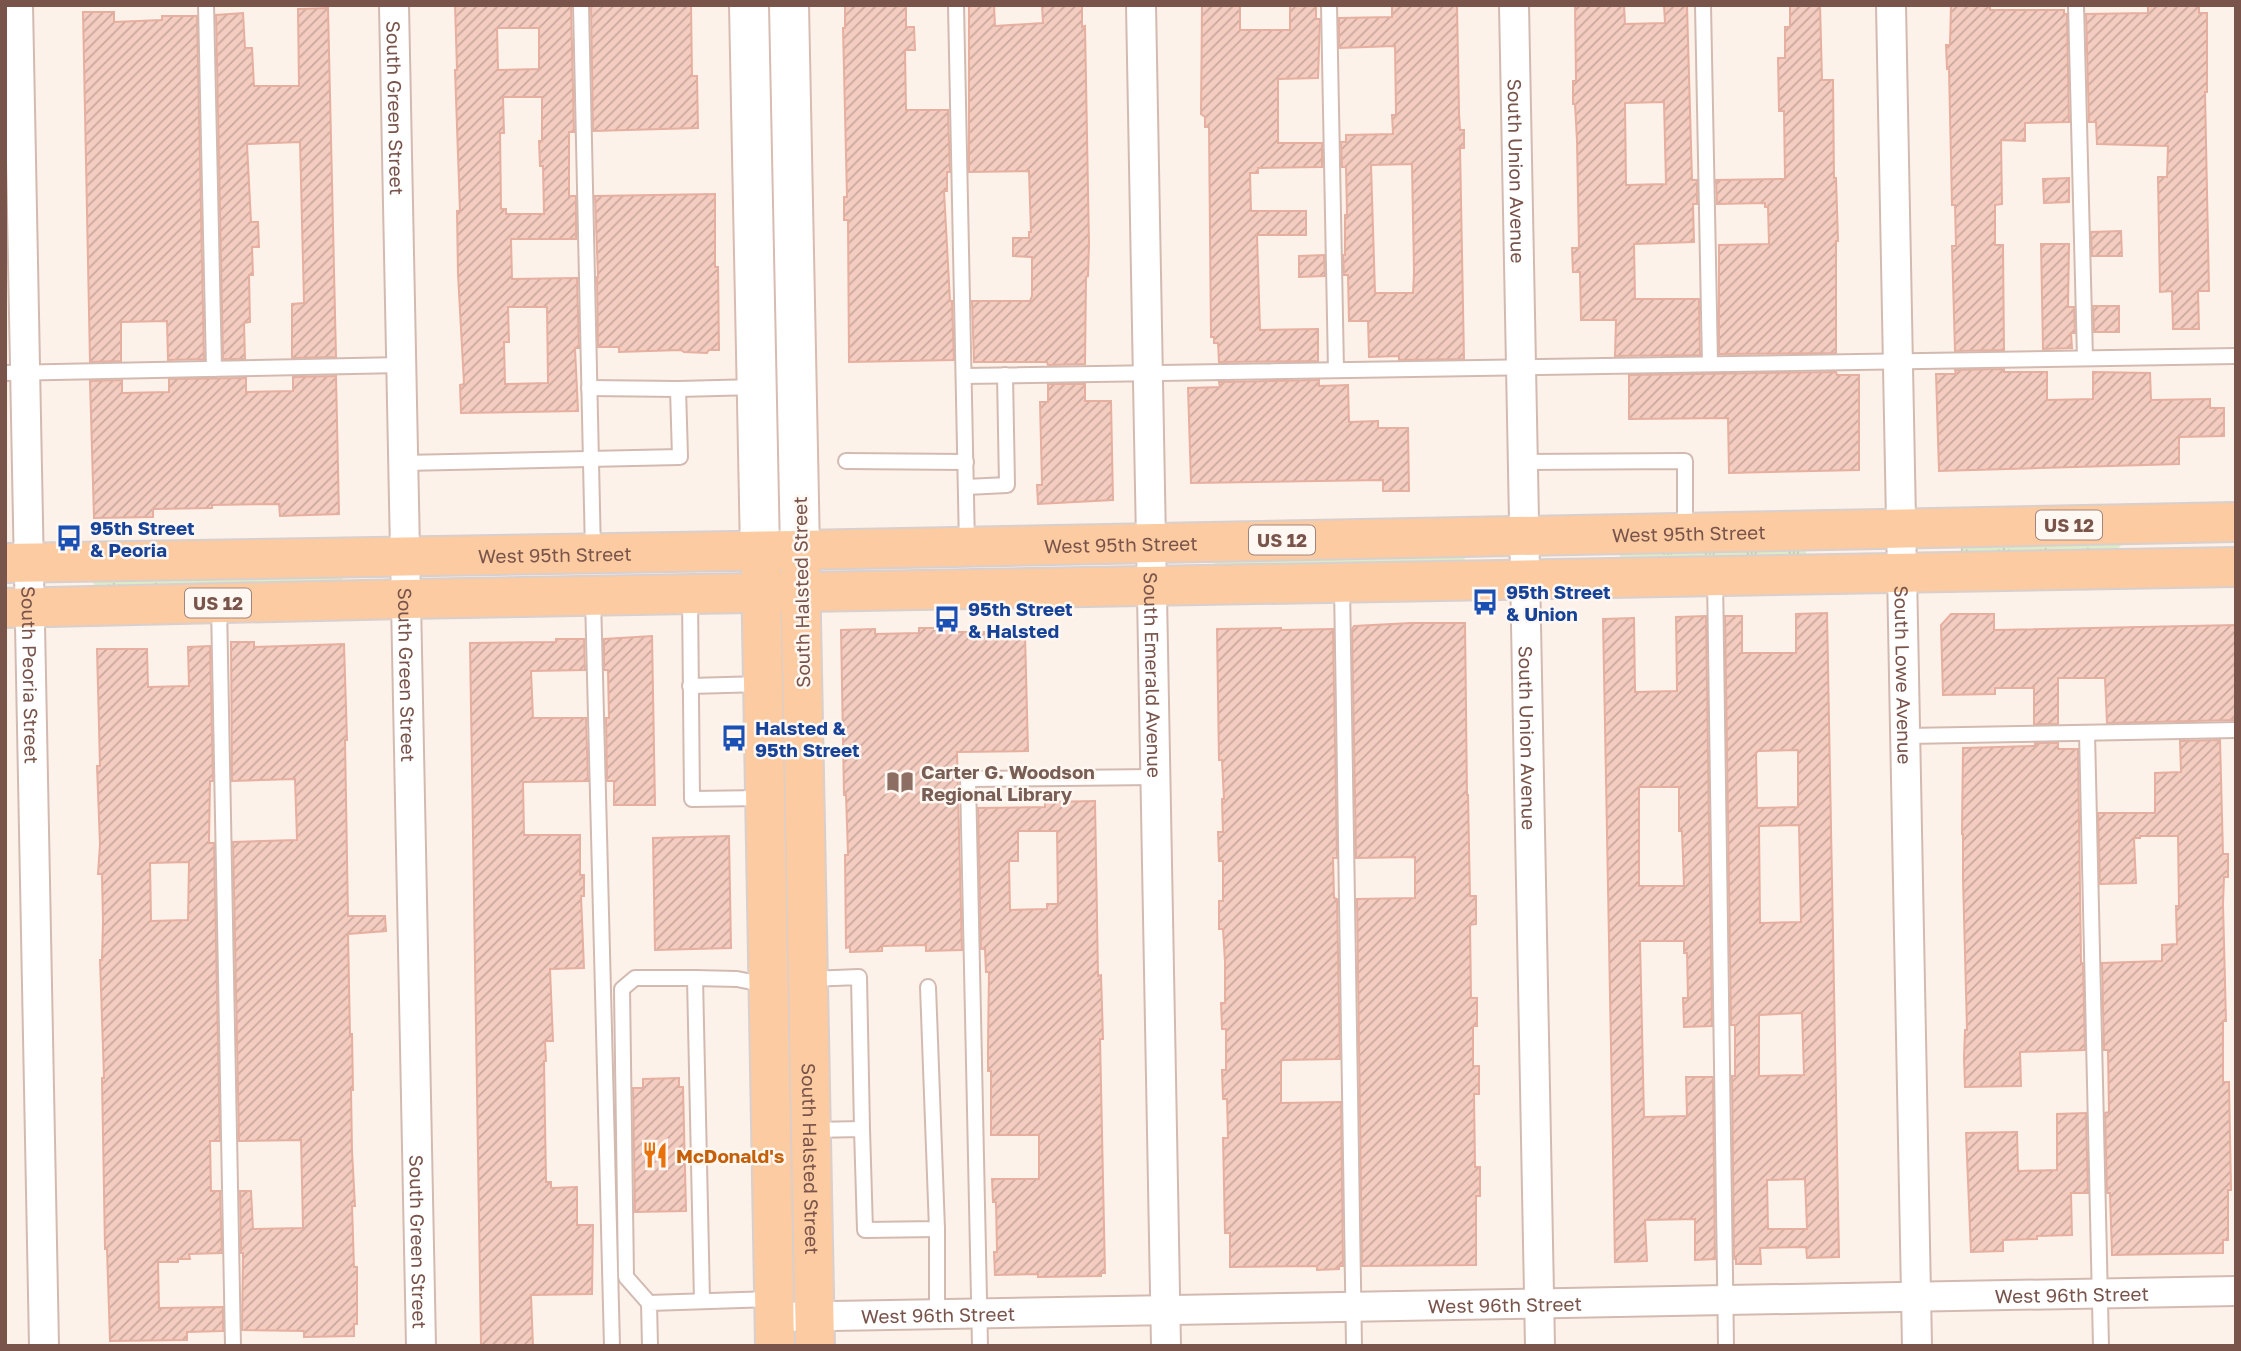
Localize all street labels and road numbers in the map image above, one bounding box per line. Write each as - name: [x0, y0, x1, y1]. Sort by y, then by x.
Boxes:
- street label: South Green Street: [383, 20, 409, 195]
- street label: South Union Avenue: [1504, 78, 1531, 264]
- street label: South Halsted Street: [788, 496, 814, 688]
- road number: US 12: [2036, 510, 2102, 540]
- street label: West 95th Street: [1612, 520, 1766, 546]
- road number: US 12: [1249, 526, 1315, 554]
- street label: West 95th Street: [1044, 531, 1198, 557]
- street label: West 95th Street: [478, 541, 632, 567]
- street label: South Emerald Avenue: [1140, 572, 1167, 778]
- street label: South Lowe Avenue: [1891, 585, 1917, 765]
- street label: South Peoria Street: [18, 586, 44, 764]
- street label: South Green Street: [394, 587, 421, 762]
- road number: US 12: [185, 588, 251, 618]
- street label: South Union Avenue: [1515, 645, 1541, 830]
- street label: South Halsted Street: [798, 1063, 825, 1255]
- street label: South Green Street: [406, 1154, 432, 1329]
- street label: West 96th Street: [1994, 1281, 2149, 1307]
- street label: West 96th Street: [1428, 1291, 1582, 1317]
- street label: West 96th Street: [861, 1301, 1015, 1327]

